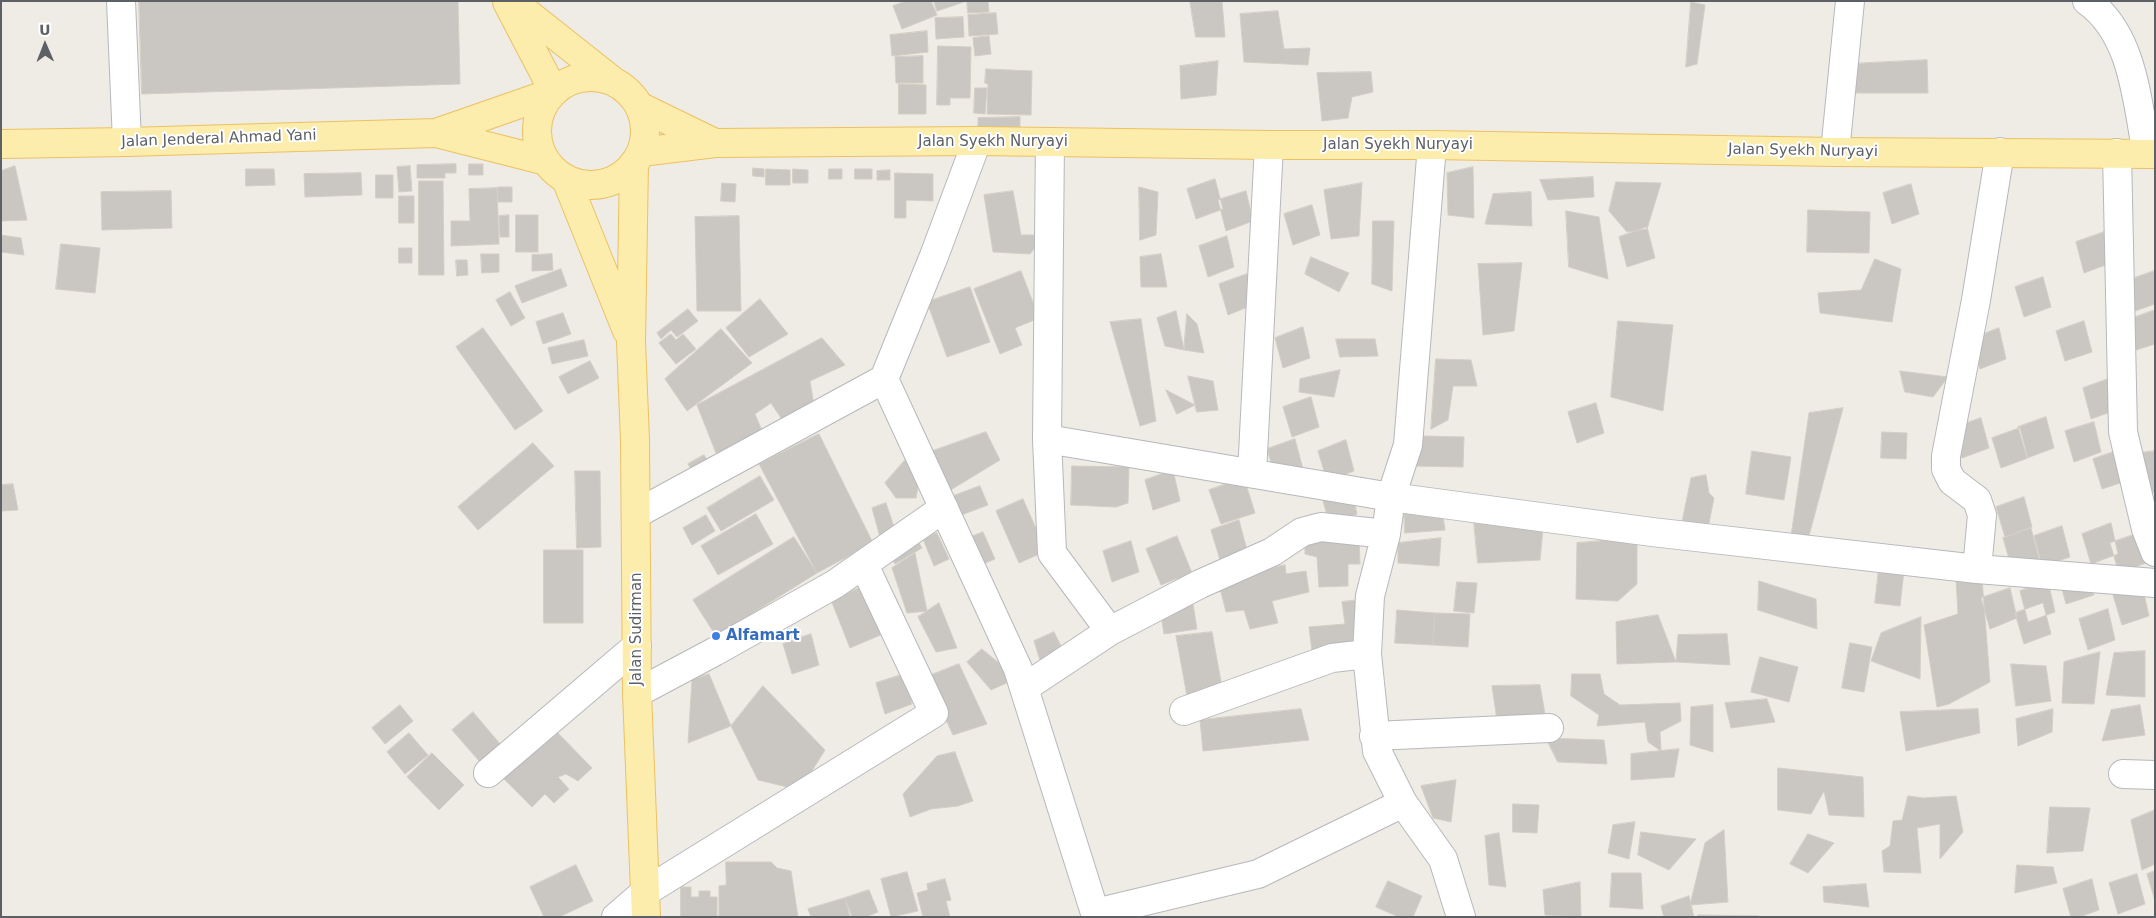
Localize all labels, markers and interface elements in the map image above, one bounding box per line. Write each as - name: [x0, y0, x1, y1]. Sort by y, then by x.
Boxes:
- north arrow: [20, 20, 70, 70]
- text: U: [39, 22, 51, 38]
- street label: Jalan Jenderal Ahmad Yani: [121, 127, 317, 151]
- street label: Jalan Syekh Nuryayi: [918, 133, 1068, 151]
- street label: Jalan Syekh Nuryayi: [1323, 136, 1473, 154]
- street label: Jalan Syekh Nuryayi: [1728, 141, 1878, 161]
- street label: Jalan Sudirman: [628, 572, 646, 686]
- place label: Alfamart: [726, 627, 800, 645]
- marker: Alfamart: [710, 630, 722, 642]

